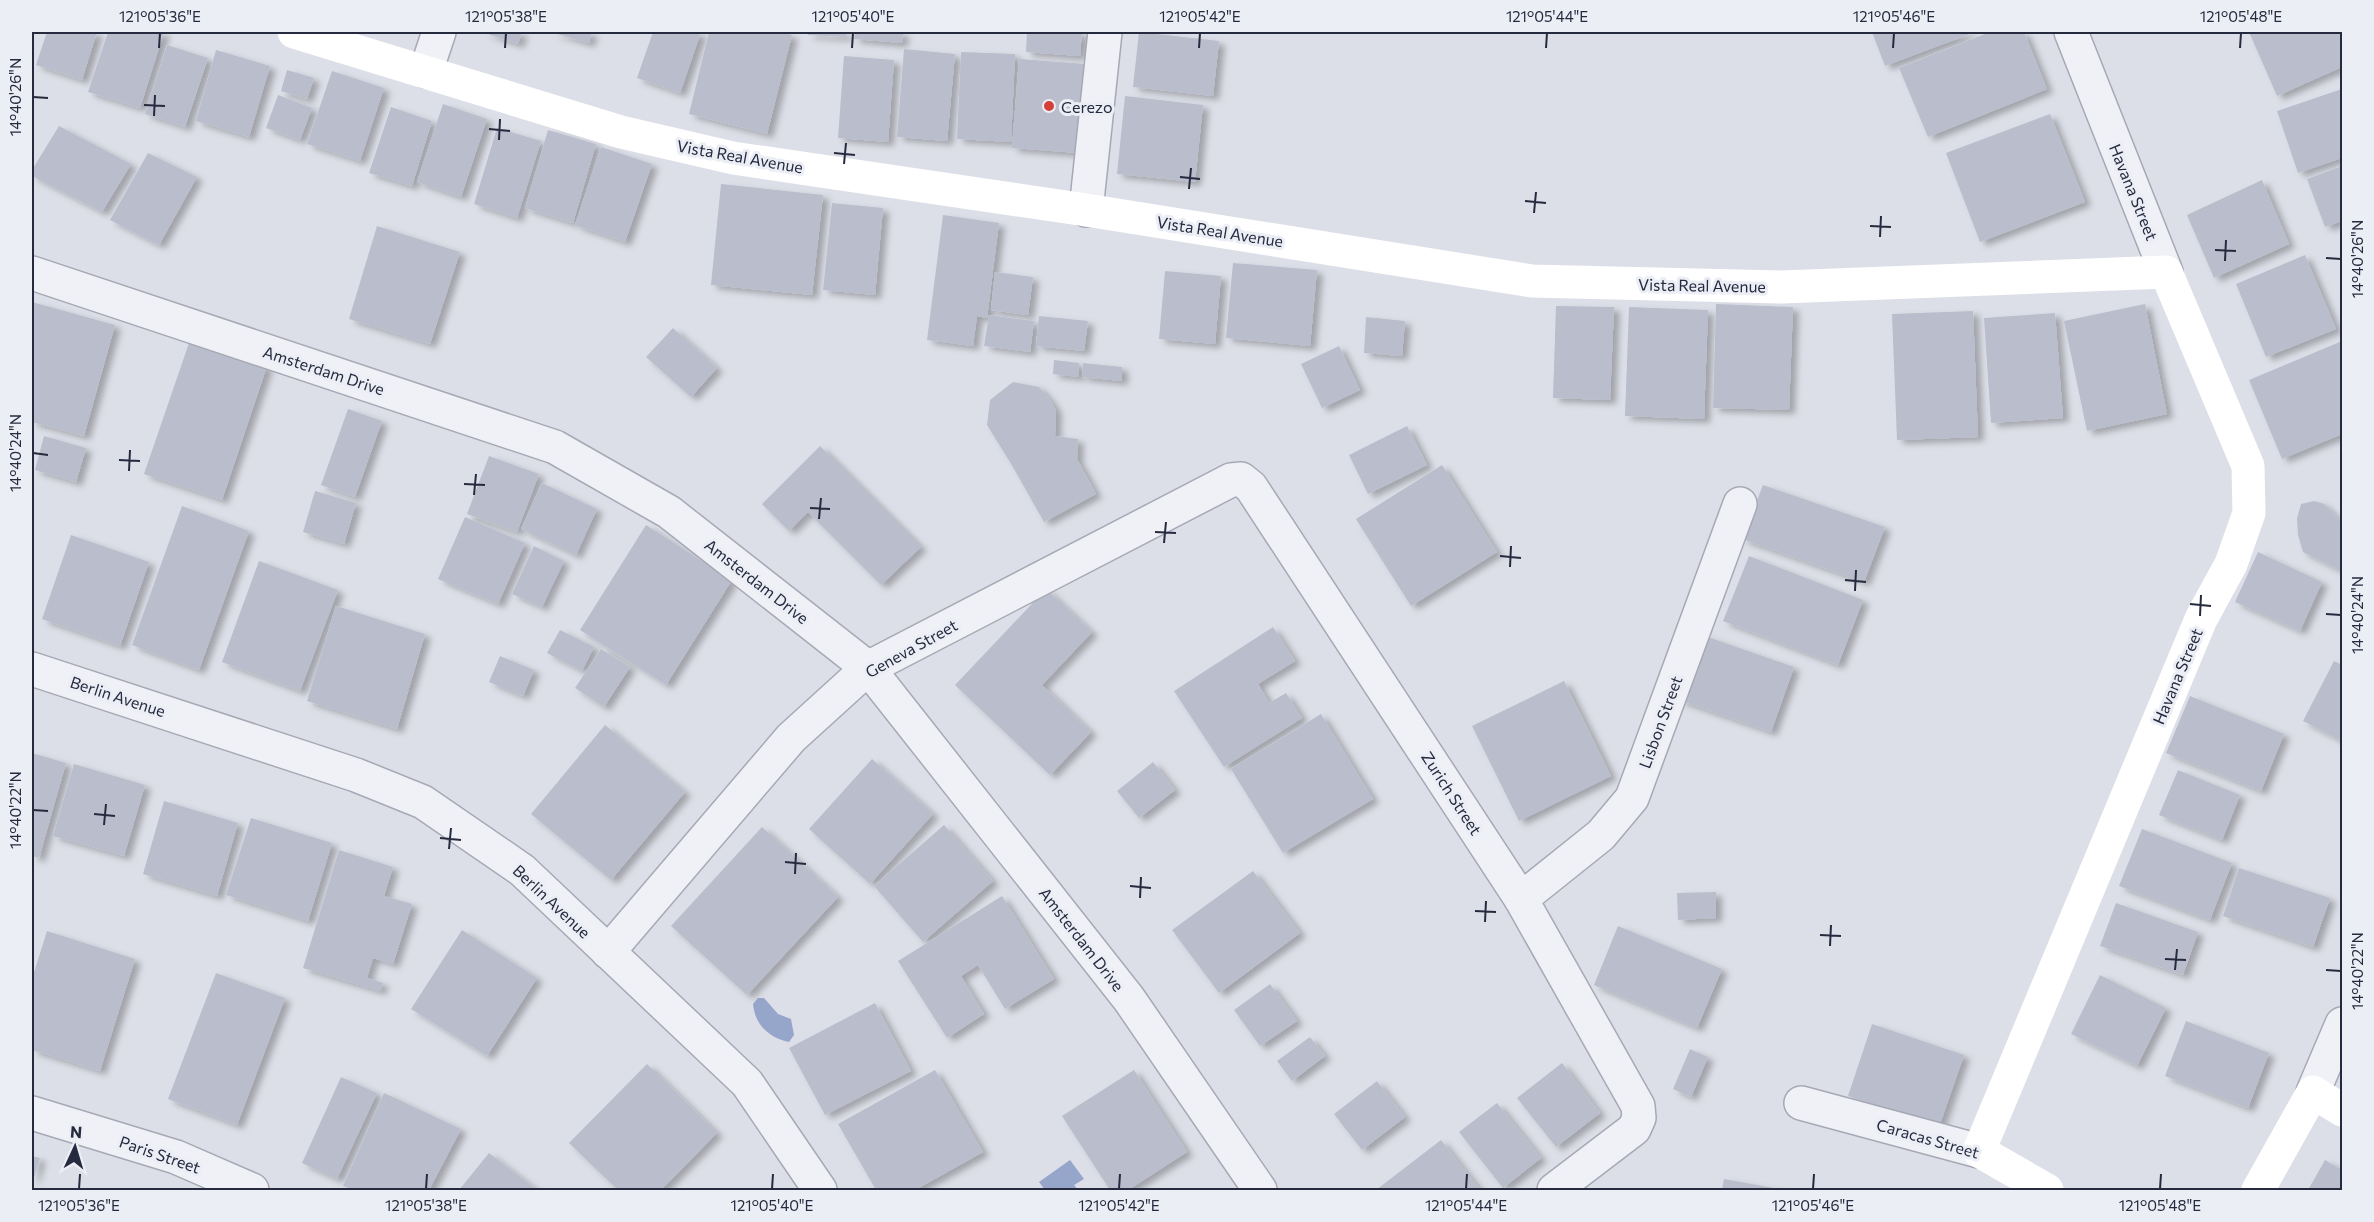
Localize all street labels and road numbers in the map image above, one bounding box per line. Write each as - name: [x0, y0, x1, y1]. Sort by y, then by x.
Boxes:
- street label: Vista Real Avenue: [675, 136, 805, 176]
- street label: Havana Street: [2106, 141, 2162, 243]
- street label: Vista Real Avenue: [1155, 212, 1285, 250]
- street label: Vista Real Avenue: [1638, 274, 1766, 296]
- street label: Amsterdam Drive: [261, 341, 387, 399]
- street label: Amsterdam Drive: [701, 535, 813, 627]
- street label: Geneva Street: [862, 615, 961, 681]
- street label: Havana Street: [2148, 625, 2206, 727]
- street label: Berlin Avenue: [68, 672, 168, 720]
- street label: Lisbon Street: [1634, 673, 1686, 771]
- street label: Zurich Street: [1418, 748, 1486, 839]
- street label: Berlin Avenue: [509, 860, 595, 942]
- street label: Amsterdam Drive: [1036, 883, 1128, 995]
- street label: Caracas Street: [1875, 1114, 1982, 1162]
- street label: Paris Street: [117, 1131, 203, 1177]

